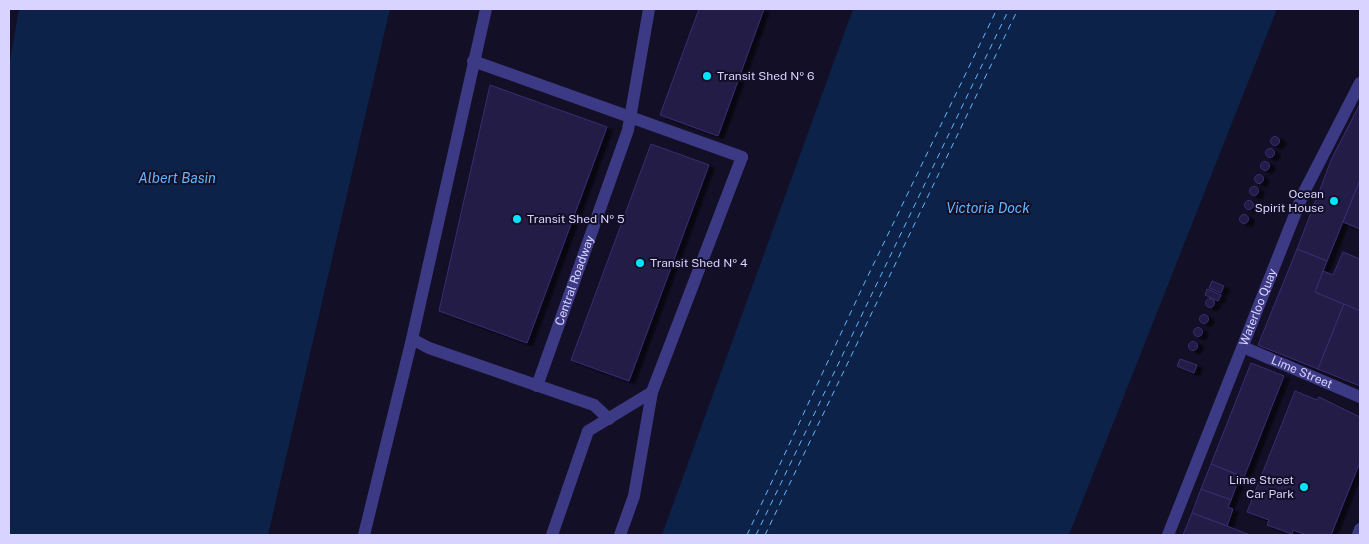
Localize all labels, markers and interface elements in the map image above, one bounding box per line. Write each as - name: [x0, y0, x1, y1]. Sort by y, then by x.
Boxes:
- place label: Transit Shed № 6: [717, 69, 814, 83]
- marker: Transit Shed № 6: [701, 70, 713, 82]
- water label: Albert Basin: [138, 170, 216, 186]
- place label: Ocean Spirit House: [1255, 187, 1324, 215]
- marker: Ocean Spirit House: [1328, 195, 1340, 207]
- water label: Victoria Dock: [946, 200, 1030, 216]
- place label: Transit Shed № 5: [527, 212, 625, 226]
- marker: Transit Shed № 5: [511, 213, 523, 225]
- street label: Central Roadway: [552, 233, 597, 327]
- place label: Transit Shed № 4: [650, 256, 748, 270]
- marker: Transit Shed № 4: [634, 257, 646, 269]
- street label: Waterloo Quay: [1237, 266, 1280, 348]
- street label: Lime Street: [1269, 353, 1335, 392]
- place label: Lime Street Car Park: [1229, 473, 1294, 501]
- marker: Lime Street Car Park: [1298, 481, 1310, 493]

